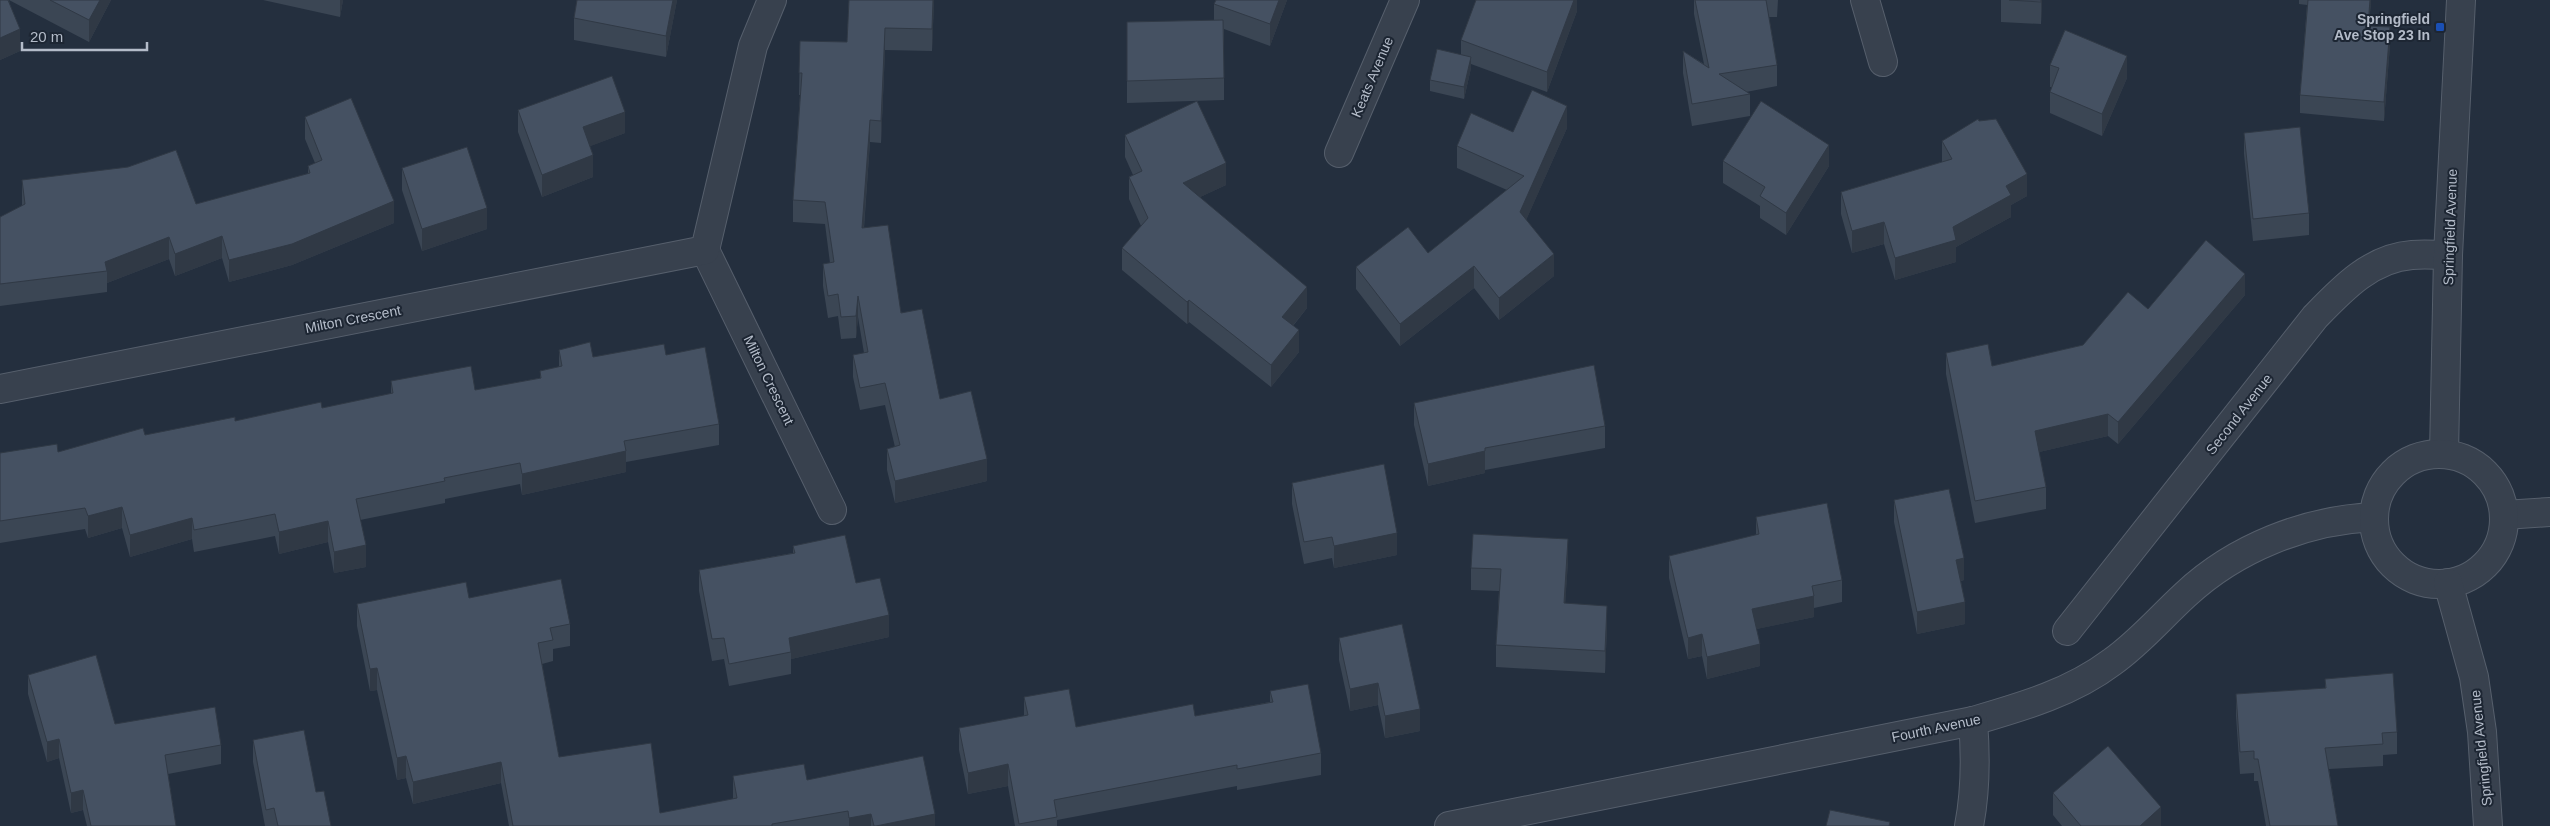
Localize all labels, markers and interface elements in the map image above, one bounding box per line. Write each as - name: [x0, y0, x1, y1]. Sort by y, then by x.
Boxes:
- place label: Springfield Ave Stop 23 In: [2334, 11, 2430, 43]
- scale bar: [22, 20, 148, 52]
- marker: Springfield Ave Stop 23 In: [2434, 21, 2446, 33]
- text: 20 m: [30, 28, 63, 45]
- street label: Keats Avenue: [1348, 34, 1396, 120]
- street label: Springfield Avenue: [2440, 168, 2460, 285]
- street label: Milton Crescent: [304, 302, 402, 336]
- street label: Milton Crescent: [740, 333, 798, 427]
- street label: Second Avenue: [2203, 370, 2276, 457]
- street label: Springfield Avenue: [2467, 689, 2495, 807]
- street label: Fourth Avenue: [1890, 711, 1982, 745]

